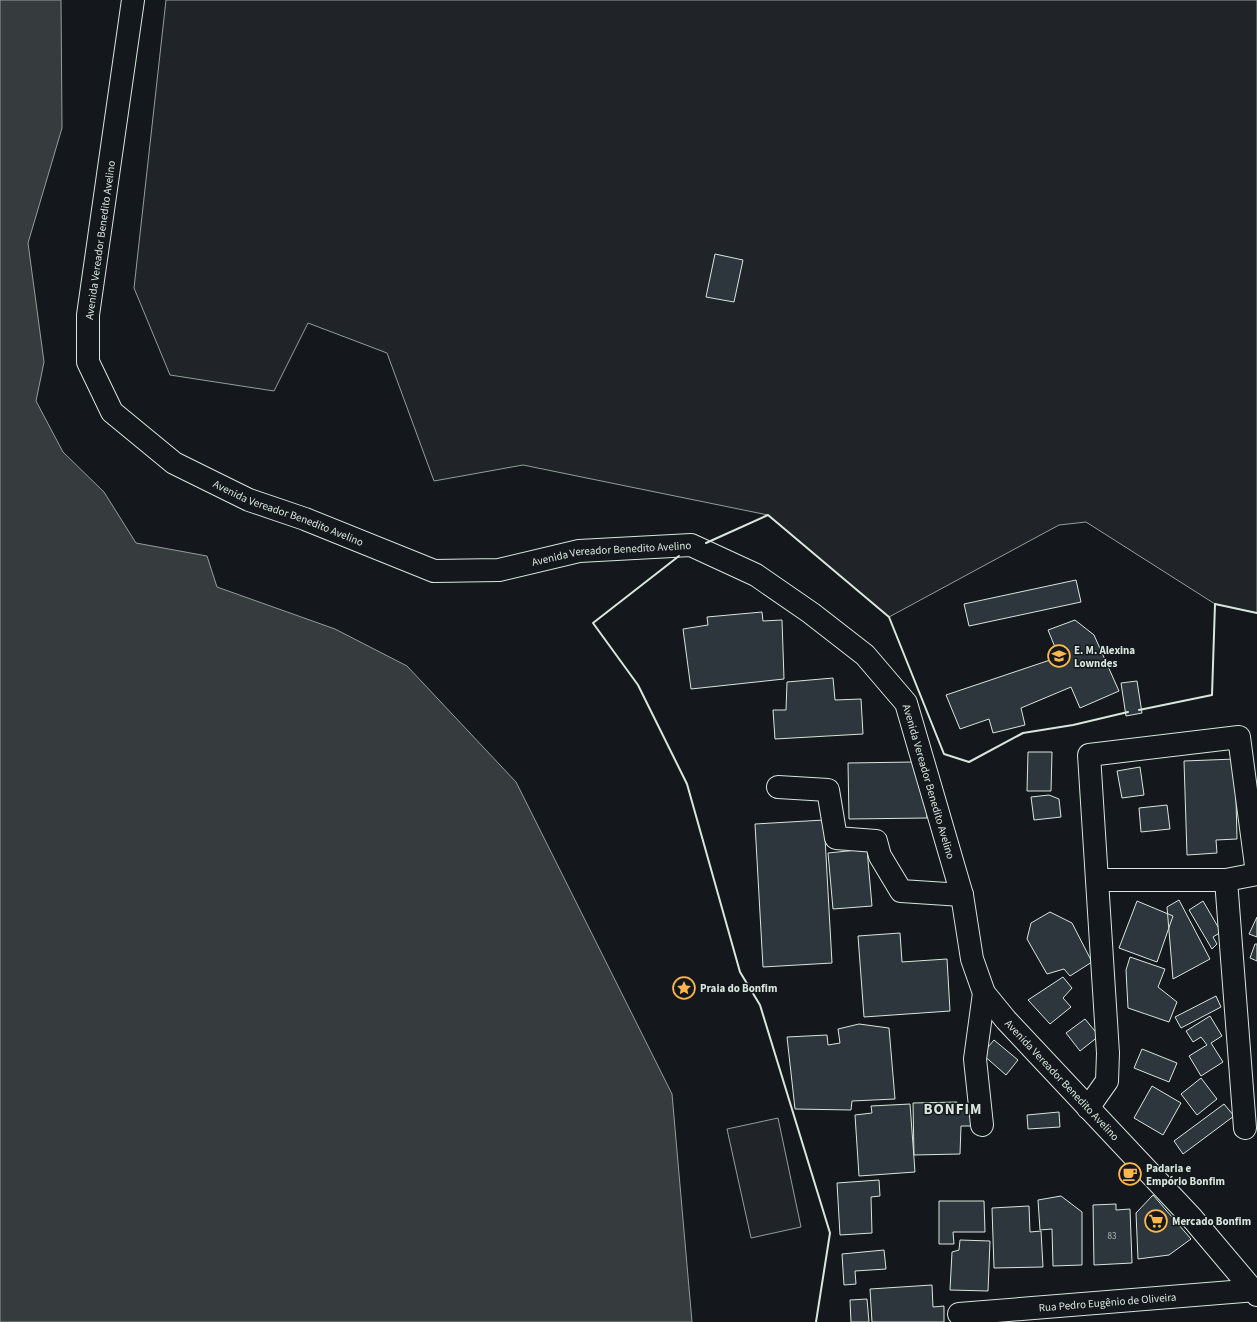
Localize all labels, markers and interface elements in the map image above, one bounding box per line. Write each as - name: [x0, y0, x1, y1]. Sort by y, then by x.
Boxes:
- street label: Avenida Vereador Benedito Avelino: [82, 160, 119, 321]
- street label: Avenida Vereador Benedito Avelino: [211, 476, 366, 550]
- street label: Avenida Vereador Benedito Avelino: [530, 538, 692, 570]
- school or university icon: E. M. Alexina Lowndes: [1046, 643, 1072, 669]
- place label: E. M. Alexina Lowndes: [1074, 643, 1135, 671]
- street label: Avenida Vereador Benedito Avelino: [899, 702, 958, 861]
- place icon: Praia do Bonfim: [671, 975, 697, 1001]
- place label: Praia do Bonfim: [700, 981, 777, 996]
- street label: Avenida Vereador Benedito Avelino: [1001, 1017, 1122, 1144]
- district label: BONFIM: [923, 1099, 983, 1120]
- cafe icon: Padaria e Empório Bonfim: [1117, 1161, 1143, 1187]
- place label: Padaria e Empório Bonfim: [1146, 1161, 1225, 1189]
- supermarket icon: Mercado Bonfim: [1143, 1208, 1169, 1234]
- place label: Mercado Bonfim: [1172, 1214, 1251, 1229]
- house number: 83: [1108, 1230, 1117, 1243]
- street label: Rua Pedro Eugênio de Oliveira: [1038, 1290, 1177, 1316]

